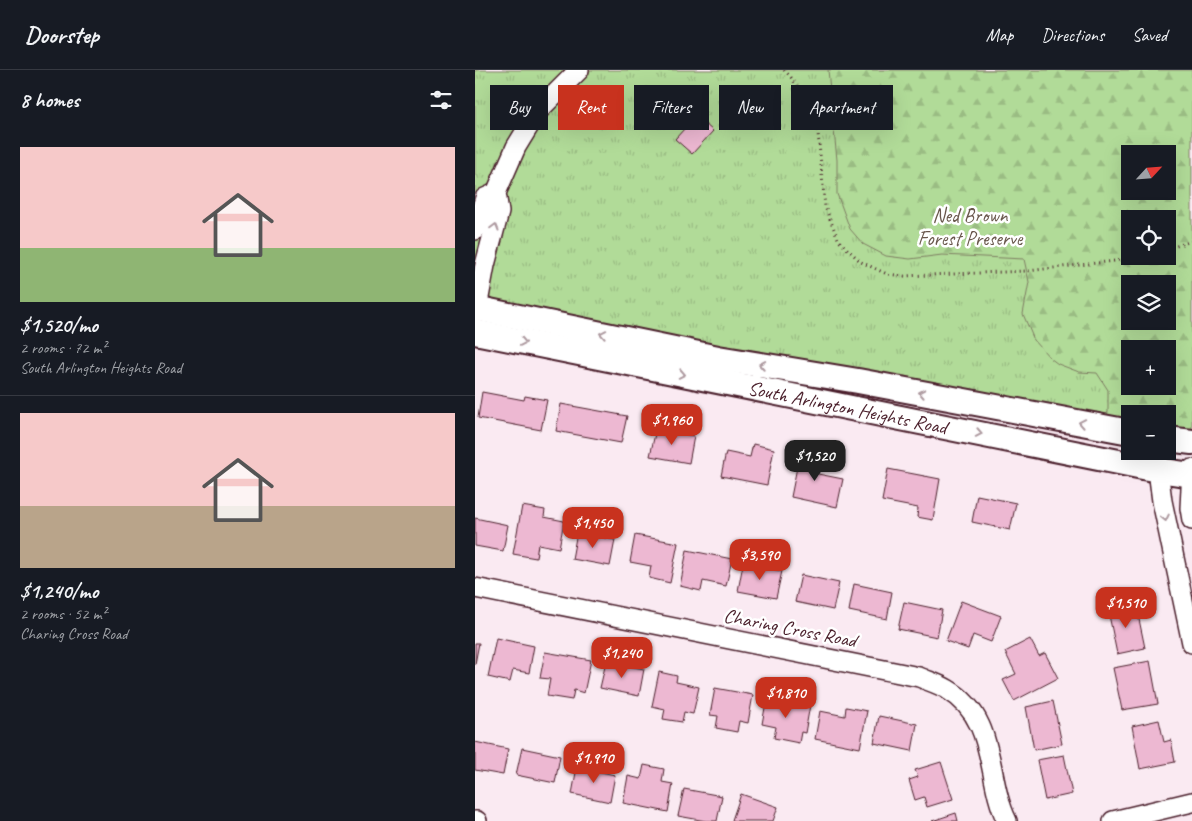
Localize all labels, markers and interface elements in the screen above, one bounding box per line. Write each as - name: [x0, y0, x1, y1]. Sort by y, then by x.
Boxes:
- text: Doorstep: [25, 20, 99, 50]
- text: Map: [986, 24, 1013, 46]
- text: Directions: [1041, 24, 1104, 46]
- text: Saved: [1132, 24, 1167, 46]
- chip: Buy: [490, 85, 548, 130]
- chip: Rent: [558, 85, 624, 130]
- chip: Filters: [634, 85, 709, 130]
- chip: New: [719, 85, 781, 130]
- chip: Apartment: [791, 85, 893, 130]
- icon: filters: [427, 86, 455, 114]
- text: 8 homes: [20, 87, 79, 113]
- north arrow: [1121, 145, 1176, 200]
- map controls: [1121, 145, 1176, 460]
- icon: home: [193, 180, 283, 270]
- park label: Ned Brown Forest Preserve: [918, 203, 1024, 251]
- button: locate: [1121, 210, 1176, 265]
- one-way arrow: [489, 222, 500, 231]
- button: layers: [1121, 275, 1176, 330]
- text: $1,520/mo: [20, 312, 98, 338]
- one-way arrow: [598, 330, 607, 340]
- one-way arrow: [518, 336, 527, 346]
- text: 2 rooms · 72 m²: [20, 338, 106, 358]
- button: +: [1121, 340, 1176, 395]
- text: South Arlington Heights Road: [20, 358, 182, 378]
- one-way arrow: [758, 361, 767, 371]
- one-way arrow: [678, 368, 687, 378]
- street label: South Arlington Heights Road: [746, 375, 952, 440]
- one-way arrow: [918, 389, 927, 399]
- pin: $1,960: [631, 404, 713, 446]
- button: −: [1121, 405, 1176, 460]
- text: $1,960: [652, 410, 692, 430]
- one-way arrow: [1078, 419, 1086, 429]
- one-way arrow: [974, 428, 983, 438]
- pin: $1,520: [774, 440, 856, 482]
- icon: home: [193, 445, 283, 535]
- text: $1,520: [796, 446, 834, 466]
- pin: $1,450: [552, 506, 634, 549]
- text: $1,450: [574, 513, 612, 533]
- one-way arrow: [1160, 513, 1170, 522]
- pin: $3,590: [719, 538, 801, 581]
- text: $3,590: [741, 545, 779, 565]
- text: $1,240/mo: [20, 578, 98, 604]
- pin: $1,510: [1085, 586, 1167, 629]
- text: $1,510: [1107, 593, 1145, 613]
- street label: Charing Cross Road: [722, 603, 861, 654]
- text: 2 rooms · 52 m²: [20, 604, 106, 624]
- text: Charing Cross Road: [20, 624, 128, 644]
- pin: $1,240: [581, 636, 663, 679]
- text: $1,240: [602, 643, 642, 663]
- pin: $1,810: [745, 676, 827, 719]
- text: $1,810: [766, 683, 806, 703]
- pin: $1,910: [553, 742, 635, 784]
- text: $1,910: [575, 748, 613, 768]

